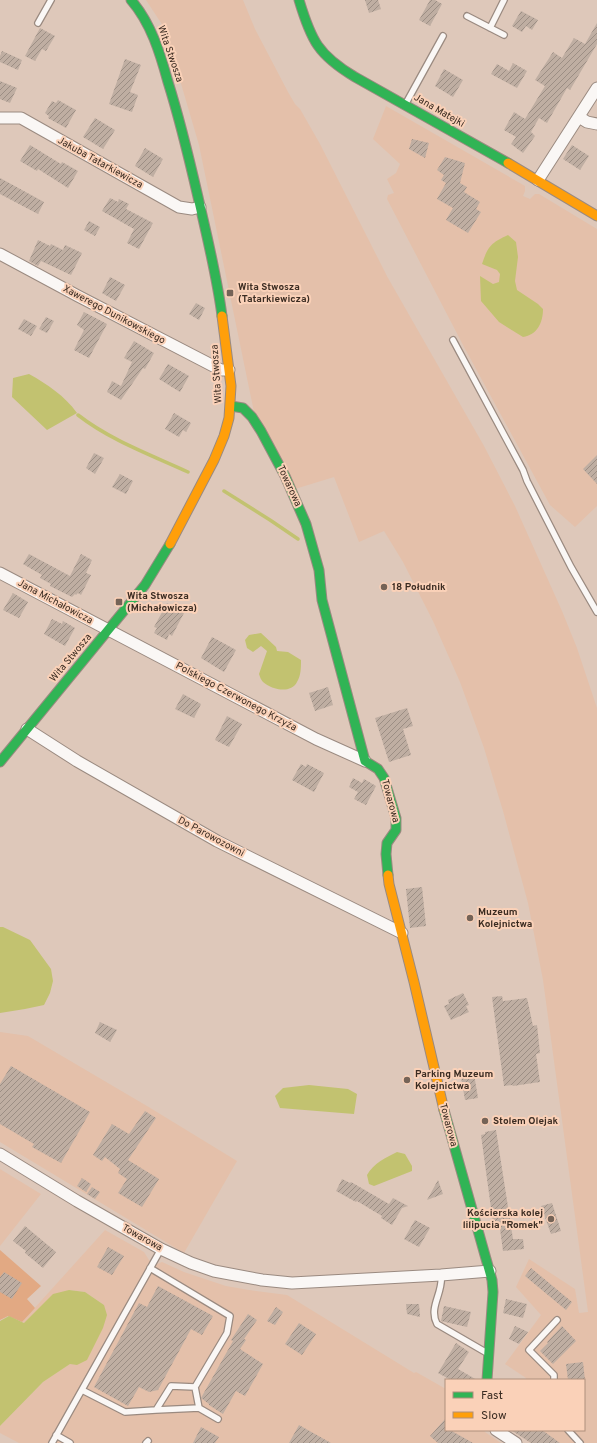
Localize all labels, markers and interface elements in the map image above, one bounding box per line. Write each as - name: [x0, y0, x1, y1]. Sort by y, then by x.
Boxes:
- street label: Wita Stwosza: [154, 24, 186, 84]
- street label: Jana Matejki: [411, 91, 467, 131]
- street label: Jakuba Tatarkiewicza: [55, 134, 145, 192]
- place label: Wita Stwosza (Tatarkiewicza): [238, 281, 310, 306]
- street label: Xawerego Dunikowskiego: [61, 283, 168, 348]
- marker: Wita Stwosza (Tatarkiewicza): [225, 288, 235, 298]
- street label: Wita Stwosza: [208, 344, 226, 404]
- street label: Towarowa: [274, 463, 304, 509]
- street label: Jana Michałowicza: [15, 577, 95, 627]
- place label: 18 Południk: [392, 581, 446, 594]
- marker: 18 Południk: [379, 582, 389, 592]
- place label: Wita Stwosza (Michałowicza): [127, 590, 197, 615]
- marker: Wita Stwosza (Michałowicza): [114, 597, 124, 607]
- street label: Wita Stwosza: [47, 631, 95, 685]
- street label: Polskiego Czerwonego Krzyża: [173, 660, 299, 734]
- street label: Towarowa: [378, 778, 402, 824]
- street label: Do Parowozowni: [175, 814, 247, 860]
- place label: Muzeum Kolejnictwa: [478, 906, 532, 931]
- marker: Muzeum Kolejnictwa: [465, 913, 475, 923]
- place label: Parking Muzeum Kolejnictwa: [415, 1068, 493, 1093]
- marker: Parking Muzeum Kolejnictwa: [402, 1075, 412, 1085]
- street label: Towarowa: [436, 1102, 460, 1148]
- place label: Stolem Olejak: [493, 1115, 558, 1128]
- marker: Stolem Olejak: [480, 1116, 490, 1126]
- place label: Kościerska kolej lilipucia "Romek": [463, 1207, 543, 1232]
- marker: Kościerska kolej lilipucia "Romek": [546, 1214, 556, 1224]
- street label: Towarowa: [119, 1222, 165, 1254]
- legend: [445, 1379, 585, 1431]
- text: Fast: [481, 1388, 503, 1404]
- text: Slow: [481, 1408, 507, 1424]

